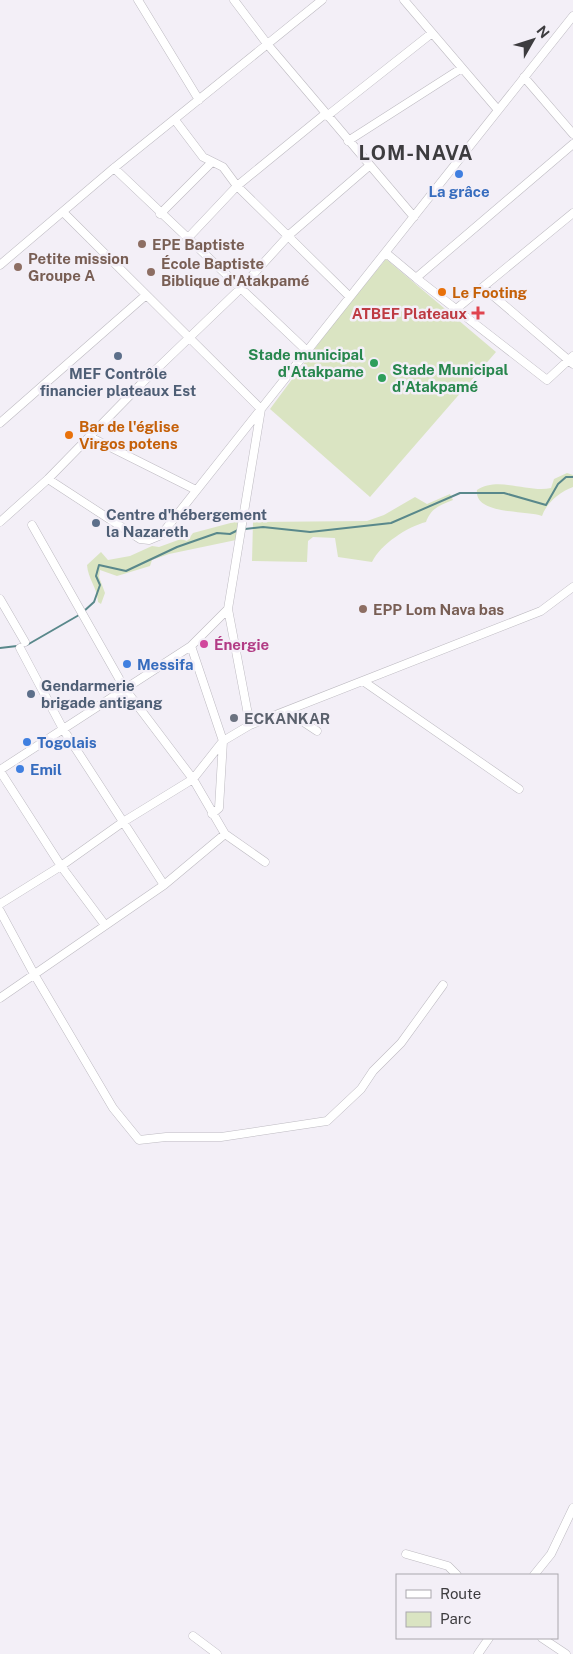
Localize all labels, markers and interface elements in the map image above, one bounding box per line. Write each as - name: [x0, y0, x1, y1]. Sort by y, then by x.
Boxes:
- north arrow: [508, 15, 558, 65]
- text: N: [533, 23, 553, 41]
- district label: LOM-NAVA: [359, 141, 473, 165]
- marker: La grâce: [453, 168, 465, 180]
- place label: La grâce: [428, 183, 490, 200]
- place label: EPE Baptiste: [152, 236, 245, 253]
- marker: EPE Baptiste: [136, 238, 148, 250]
- place label: Petite mission Groupe A: [28, 250, 129, 284]
- place label: École Baptiste Biblique d'Atakpamé: [161, 255, 309, 289]
- marker: Petite mission Groupe A: [12, 261, 24, 273]
- marker: École Baptiste Biblique d'Atakpamé: [145, 266, 157, 278]
- place label: Le Footing: [452, 284, 528, 301]
- marker: Le Footing: [436, 286, 448, 298]
- place label: ATBEF Plateaux: [352, 305, 467, 322]
- marker: ATBEF Plateaux: [471, 306, 485, 320]
- place label: Stade municipal d'Atakpame: [248, 346, 364, 380]
- marker: MEF Contrôle financier plateaux Est: [112, 350, 124, 362]
- marker: Stade municipal d'Atakpame: [368, 357, 380, 369]
- place label: Stade Municipal d'Atakpamé: [392, 361, 508, 395]
- place label: MEF Contrôle financier plateaux Est: [40, 365, 196, 399]
- marker: Stade Municipal d'Atakpamé: [376, 372, 388, 384]
- place label: Bar de l'église Virgos potens: [79, 418, 179, 452]
- marker: Bar de l'église Virgos potens: [63, 429, 75, 441]
- place label: Centre d'hébergement la Nazareth: [106, 506, 267, 540]
- marker: Centre d'hébergement la Nazareth: [90, 517, 102, 529]
- place label: EPP Lom Nava bas: [373, 601, 504, 618]
- marker: EPP Lom Nava bas: [357, 603, 369, 615]
- place label: Énergie: [214, 636, 269, 653]
- marker: Énergie: [198, 638, 210, 650]
- place label: Messifa: [137, 656, 194, 673]
- marker: Messifa: [121, 658, 133, 670]
- place label: Gendarmerie brigade antigang: [41, 677, 163, 711]
- marker: Gendarmerie brigade antigang: [25, 688, 37, 700]
- place label: ECKANKAR: [244, 710, 330, 727]
- marker: ECKANKAR: [228, 712, 240, 724]
- place label: Togolais: [37, 734, 97, 751]
- marker: Togolais: [21, 736, 33, 748]
- place label: Emil: [30, 761, 62, 778]
- marker: Emil: [14, 763, 26, 775]
- legend: [396, 1574, 558, 1639]
- text: Route: [440, 1585, 481, 1602]
- text: Parc: [440, 1610, 472, 1627]

